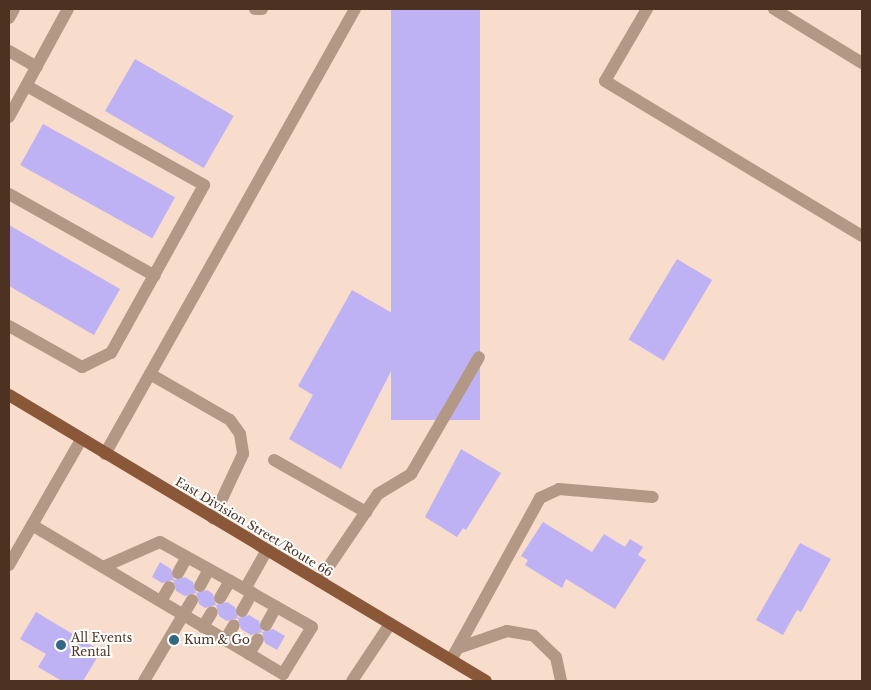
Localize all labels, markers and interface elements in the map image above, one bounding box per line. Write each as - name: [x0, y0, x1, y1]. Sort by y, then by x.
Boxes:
- street label: East Division Street/Route 66: [173, 474, 335, 580]
- place label: All Events Rental: [71, 631, 132, 659]
- place label: Kum & Go: [184, 633, 250, 647]
- marker: Kum & Go: [168, 634, 180, 646]
- marker: All Events Rental: [55, 639, 67, 651]

